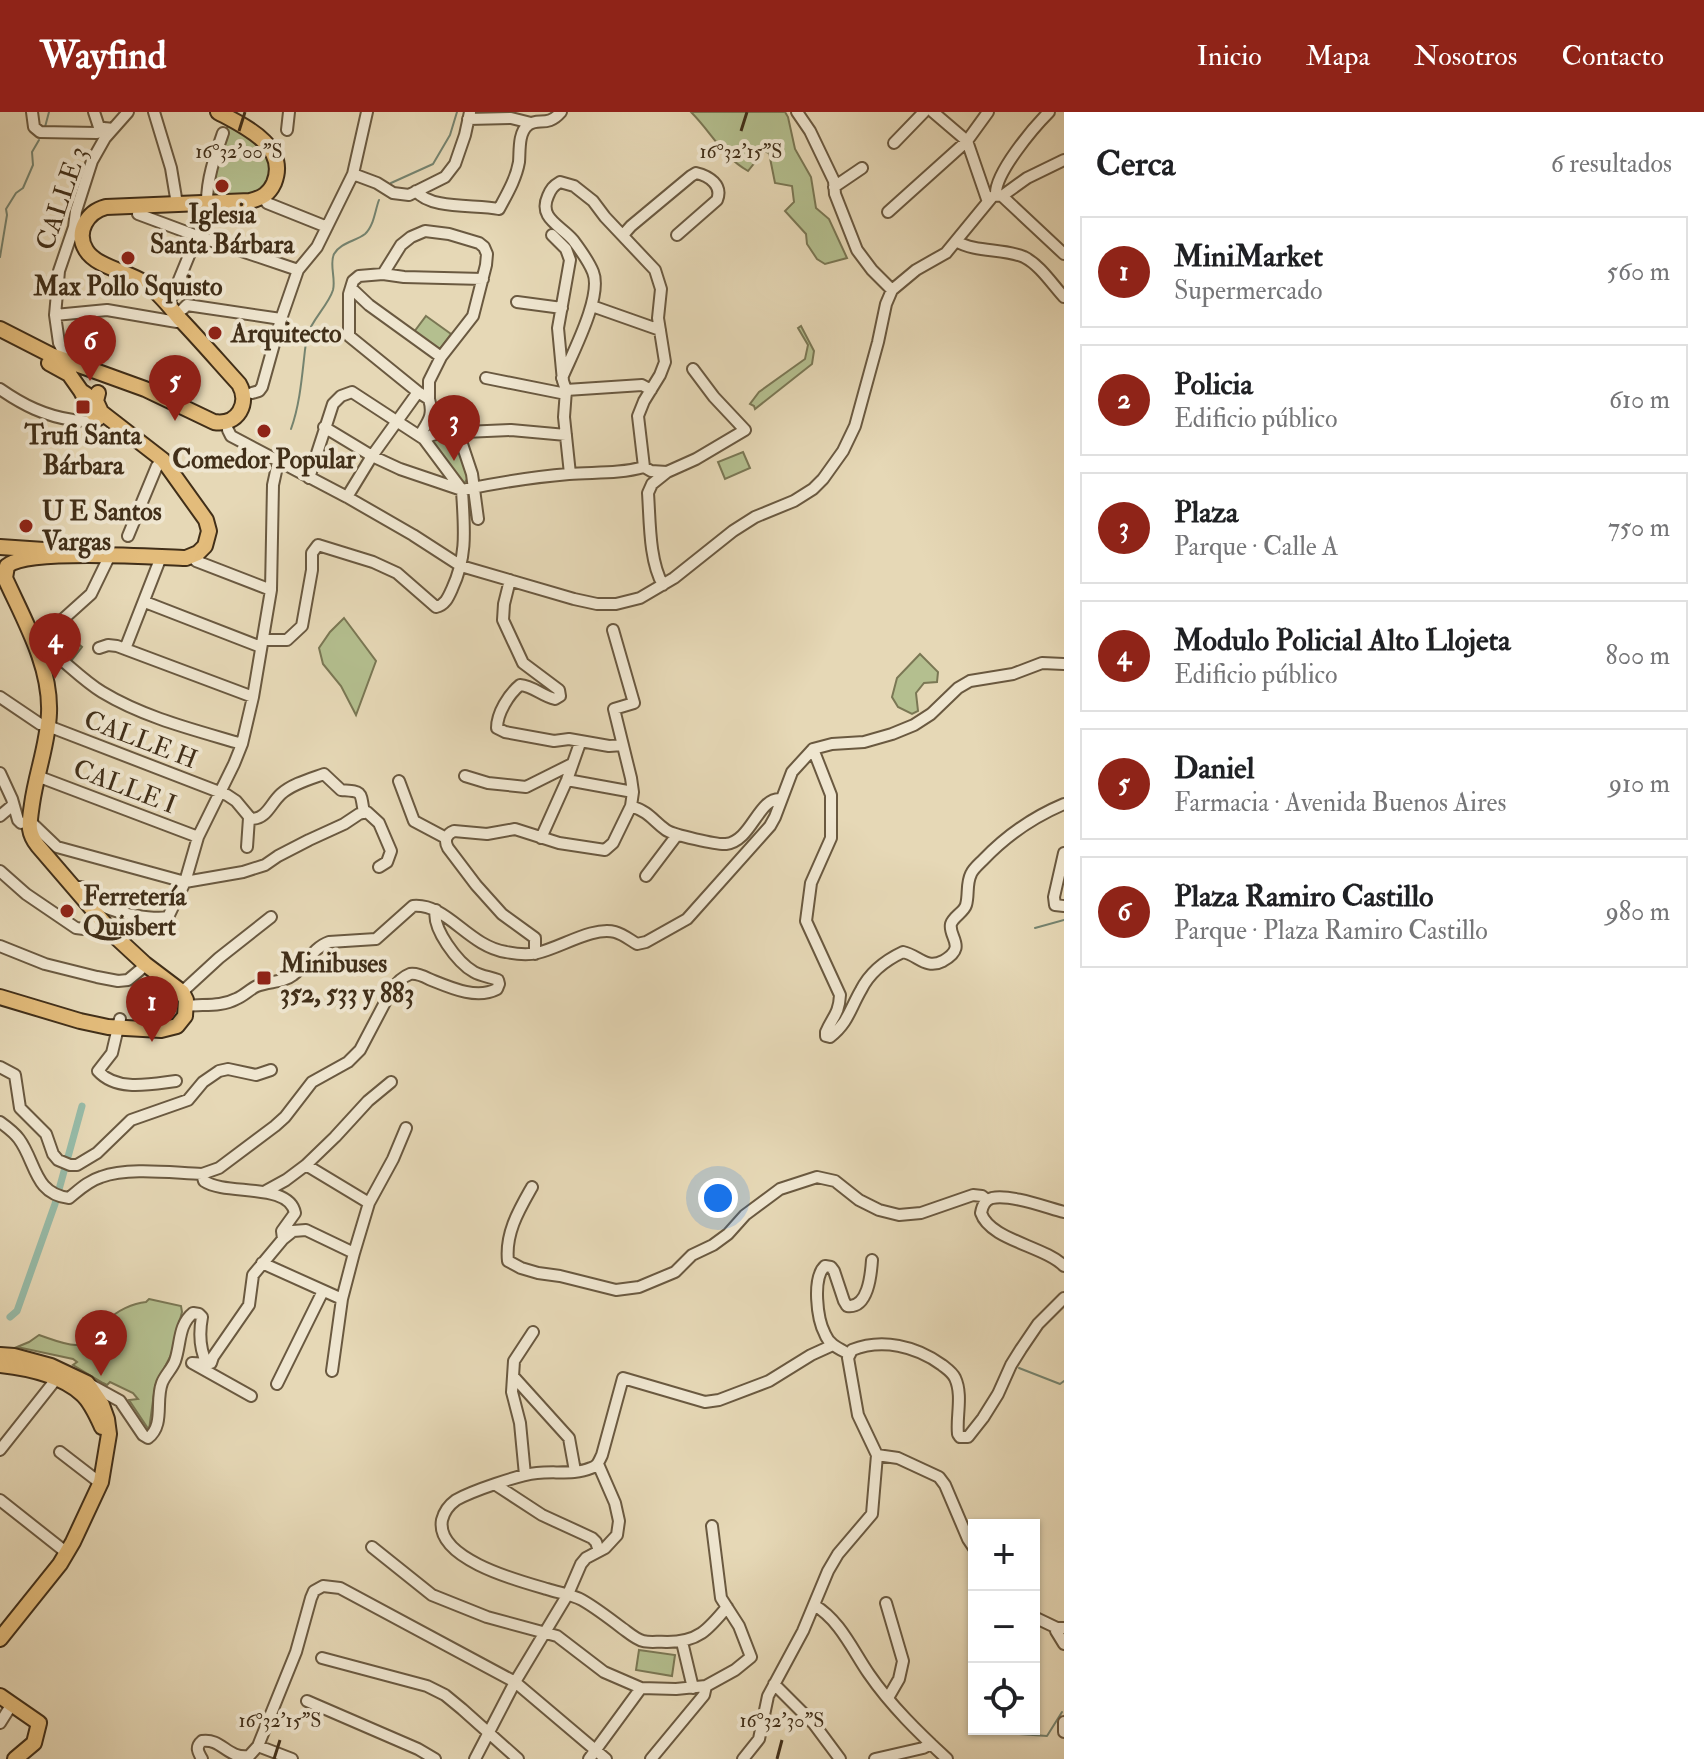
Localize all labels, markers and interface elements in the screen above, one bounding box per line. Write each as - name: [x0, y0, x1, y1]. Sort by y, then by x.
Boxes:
- text: Wayfind: [40, 32, 166, 80]
- text: Inicio: [1197, 39, 1262, 74]
- text: Mapa: [1306, 39, 1370, 74]
- text: Nosotros: [1414, 39, 1517, 74]
- text: Contacto: [1561, 39, 1664, 74]
- text: 16°32'00"S: [195, 139, 283, 164]
- text: 16°32'15"S: [700, 139, 782, 164]
- street label: CALLE 3: [29, 142, 95, 254]
- text: Cerca: [1096, 143, 1175, 186]
- text: 6 resultados: [1551, 148, 1672, 180]
- marker: Iglesia Santa Bárbara: [213, 177, 231, 195]
- place label: Iglesia Santa Bárbara: [150, 199, 295, 261]
- text: MiniMarket: [1174, 238, 1323, 275]
- marker: Max Pollo Squisto: [119, 249, 137, 267]
- text: 1: [1119, 256, 1129, 288]
- text: 560 m: [1607, 256, 1670, 288]
- place label: Max Pollo Squisto: [33, 271, 223, 304]
- text: Supermercado: [1174, 275, 1323, 307]
- pin: 6: [64, 315, 116, 381]
- place label: Arquitecto: [230, 318, 342, 351]
- marker: Arquitecto: [206, 324, 224, 342]
- pin: 5: [149, 355, 201, 421]
- text: Policia: [1174, 366, 1253, 403]
- text: 2: [1117, 384, 1131, 416]
- text: 610 m: [1609, 384, 1670, 416]
- pin: 3: [428, 395, 480, 461]
- marker: Trufi Santa Bárbara: [74, 398, 92, 416]
- text: Edificio público: [1174, 403, 1337, 435]
- place label: Trufi Santa Bárbara: [24, 420, 143, 482]
- marker: Comedor Popular: [255, 422, 273, 440]
- place label: Comedor Popular: [172, 444, 356, 477]
- text: Plaza: [1174, 494, 1238, 531]
- place label: U E Santos Vargas: [41, 496, 162, 559]
- text: 3: [1119, 512, 1129, 544]
- text: 750 m: [1608, 512, 1670, 544]
- marker: U E Santos Vargas: [17, 517, 35, 535]
- text: Parque · Calle A: [1174, 531, 1339, 563]
- pin: 4: [29, 613, 81, 679]
- text: Modulo Policial Alto Llojeta: [1174, 622, 1511, 659]
- text: 4: [1117, 640, 1131, 672]
- text: 800 m: [1605, 640, 1670, 672]
- text: Edificio público: [1174, 659, 1337, 691]
- street label: CALLE H: [79, 704, 202, 776]
- text: Daniel: [1174, 750, 1254, 787]
- street label: CALLE I: [69, 753, 181, 821]
- text: 5: [1118, 768, 1130, 800]
- text: 910 m: [1609, 768, 1670, 800]
- text: Farmacia · Avenida Buenos Aires: [1174, 787, 1506, 819]
- text: Plaza Ramiro Castillo: [1174, 878, 1433, 915]
- place label: Ferretería Quisbert: [83, 881, 188, 943]
- text: 6: [1117, 896, 1131, 928]
- text: 980 m: [1606, 896, 1670, 928]
- marker: Ferretería Quisbert: [58, 902, 76, 920]
- text: Parque · Plaza Ramiro Castillo: [1174, 915, 1488, 947]
- place label: Minibuses 352, 533 y 883: [279, 948, 414, 1011]
- marker: Minibuses 352, 533 y 883: [255, 969, 273, 987]
- pin: 1: [126, 976, 178, 1042]
- your location: [698, 1178, 738, 1218]
- pin: 2: [75, 1310, 127, 1376]
- map controls: [968, 1519, 1040, 1735]
- button: +: [968, 1519, 1040, 1591]
- button: −: [968, 1591, 1040, 1663]
- button: locate: [968, 1663, 1040, 1735]
- text: 16°32'15"S: [239, 1708, 321, 1733]
- text: 16°32'30"S: [740, 1708, 824, 1733]

